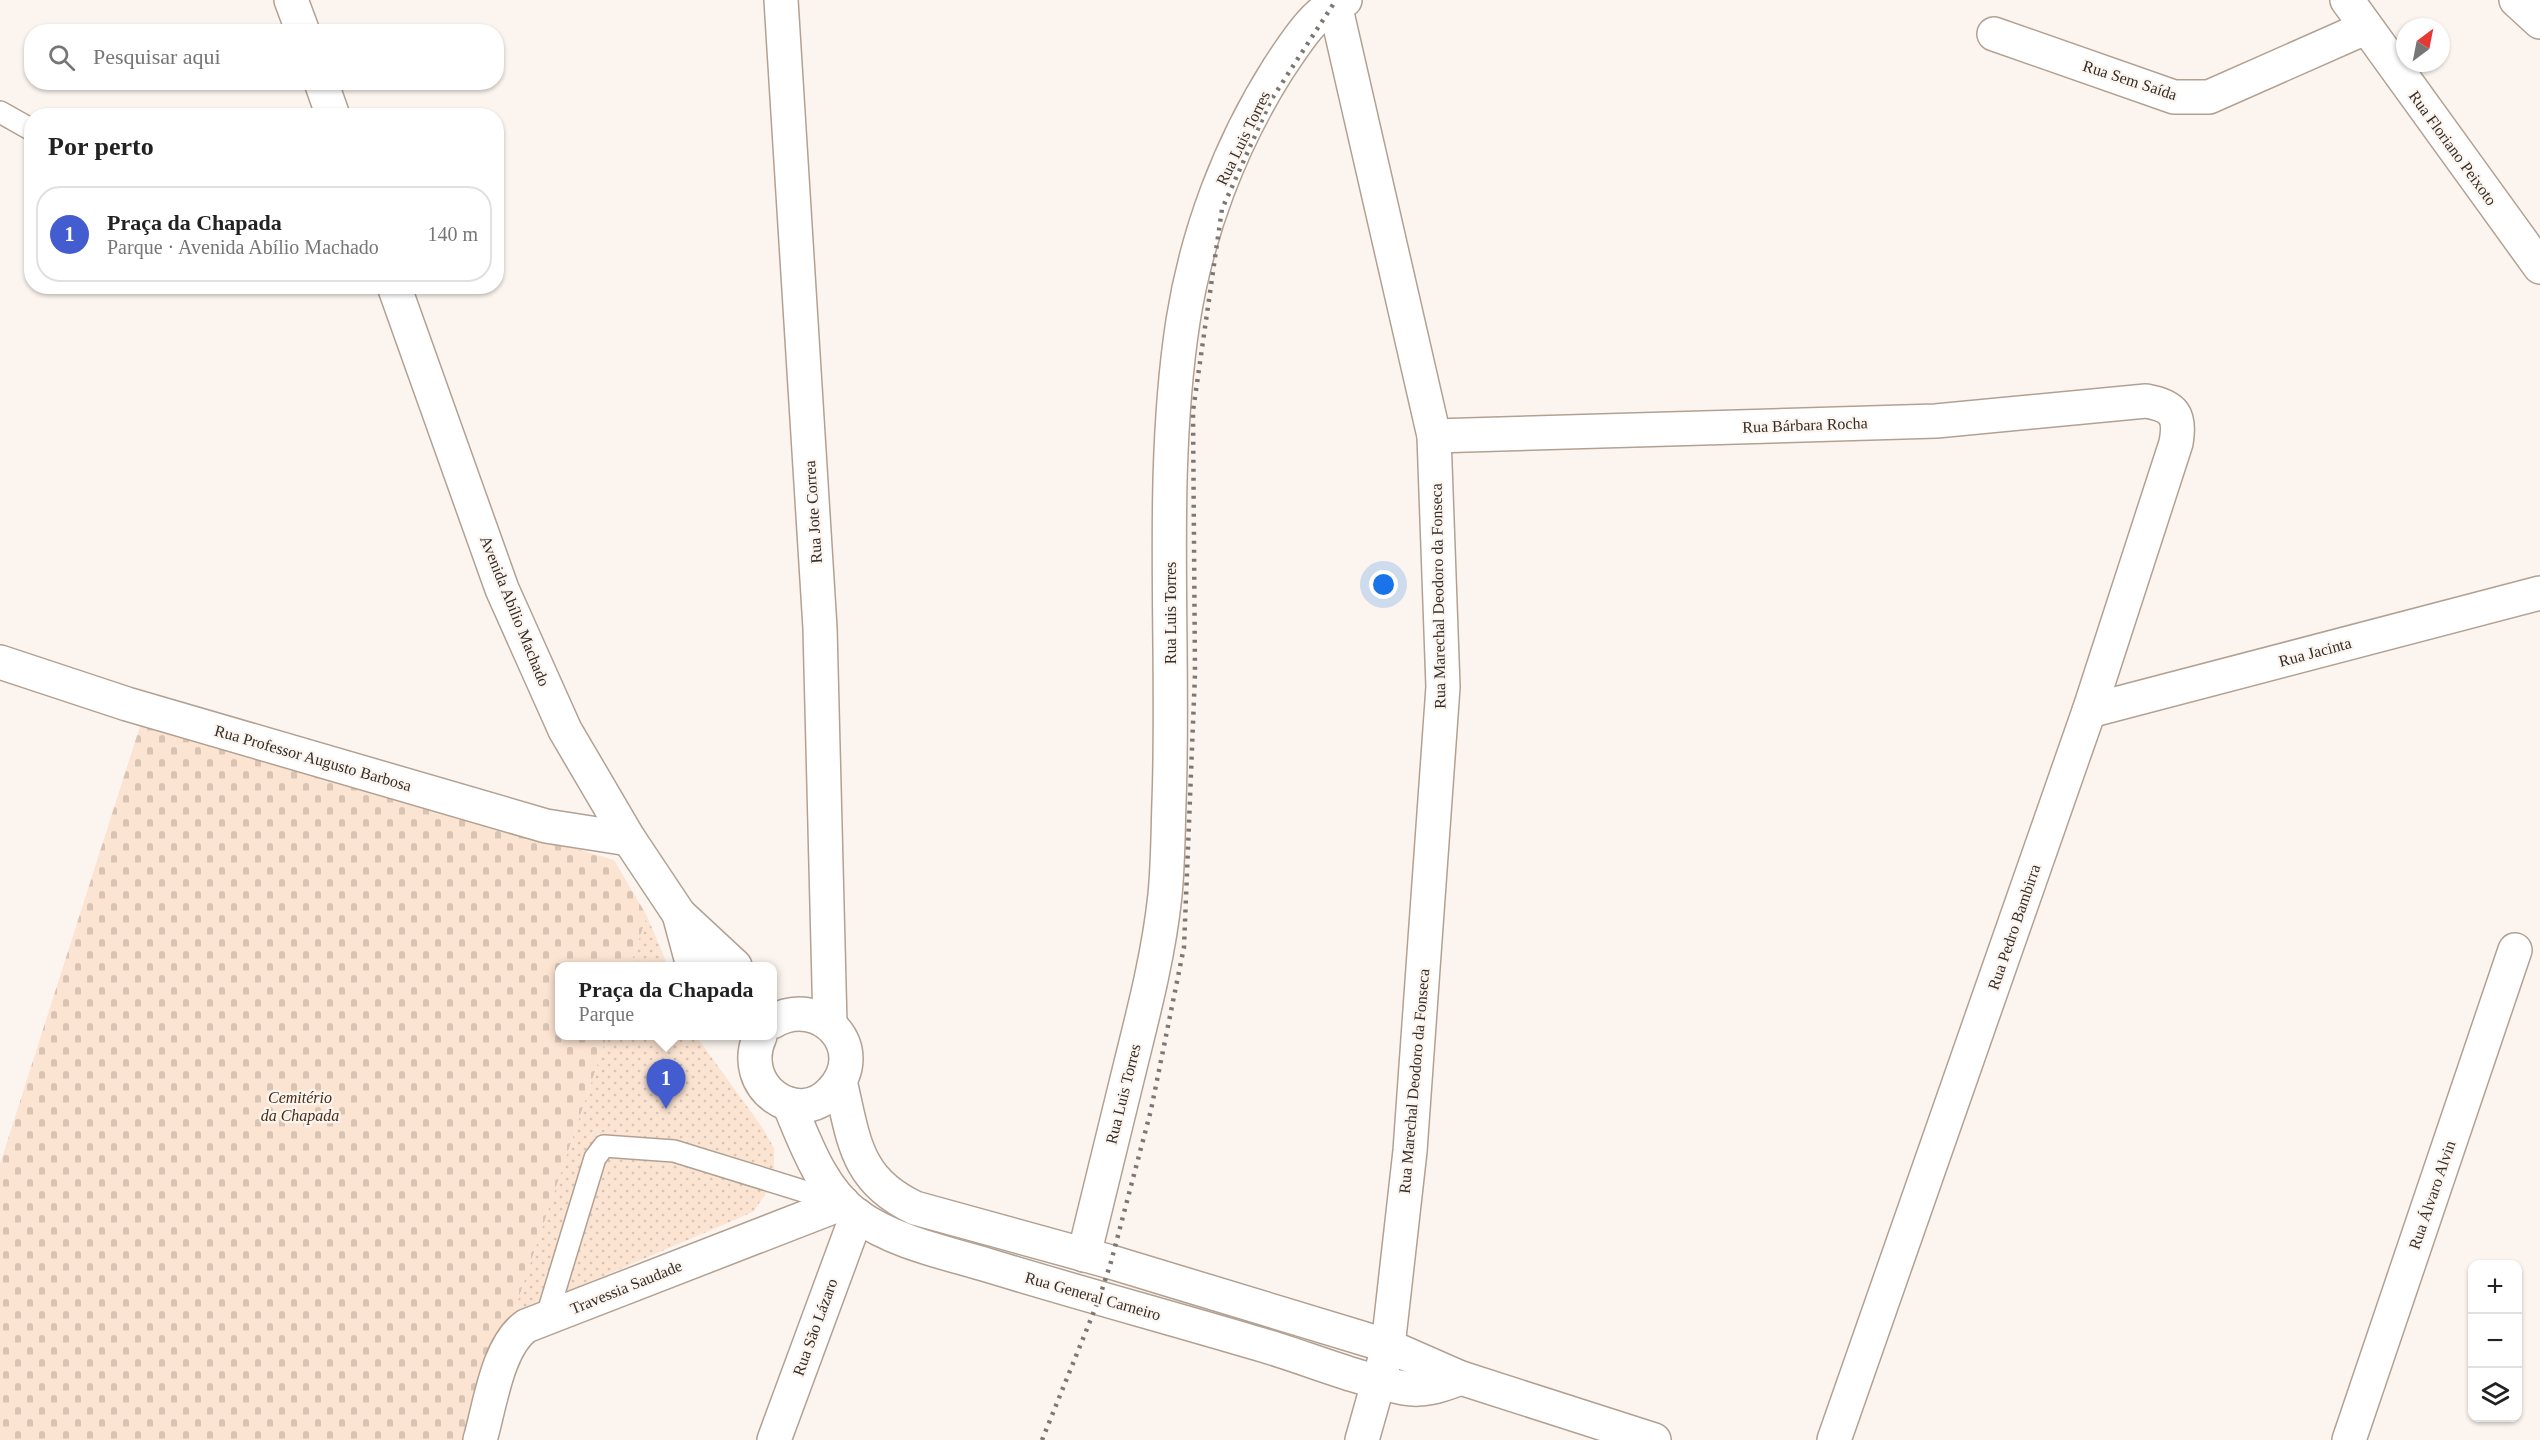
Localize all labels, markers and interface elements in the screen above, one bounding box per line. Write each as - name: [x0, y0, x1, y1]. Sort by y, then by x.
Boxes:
- north arrow: [2396, 18, 2450, 72]
- search box: [24, 24, 504, 90]
- icon: search: [45, 41, 78, 74]
- text: Pesquisar aqui: [93, 44, 221, 69]
- street label: Rua Sem Saída: [2081, 57, 2179, 103]
- street label: Rua Luis Torres: [1213, 88, 1273, 188]
- street label: Rua Floriano Peixoto: [2406, 88, 2500, 208]
- text: Por perto: [48, 132, 154, 161]
- text: Praça da Chapada: [107, 210, 282, 235]
- text: 1: [65, 223, 75, 245]
- text: 140 m: [427, 223, 478, 245]
- text: Parque · Avenida Abílio Machado: [107, 236, 379, 258]
- street label: Rua Bárbara Rocha: [1742, 414, 1868, 436]
- street label: Rua Jote Correa: [801, 460, 825, 564]
- street label: Rua Marechal Deodoro da Fonseca: [1428, 483, 1448, 709]
- street label: Avenida Abílio Machado: [477, 533, 553, 689]
- street label: Rua Luis Torres: [1162, 562, 1179, 664]
- your location: [1369, 570, 1398, 599]
- street label: Rua Jacinta: [2277, 634, 2353, 670]
- street label: Rua Professor Augusto Barbosa: [212, 722, 413, 795]
- street label: Rua Pedro Bambirra: [1985, 862, 2043, 992]
- popup: [555, 962, 777, 1040]
- street label: Rua Marechal Deodoro da Fonseca: [1396, 968, 1432, 1194]
- text: Praça da Chapada: [579, 977, 753, 1002]
- text: Parque: [579, 1003, 634, 1025]
- street label: Rua Luis Torres: [1102, 1042, 1144, 1146]
- pin: 1: [646, 1060, 686, 1109]
- park label: Cemitério da Chapada: [261, 1089, 339, 1125]
- street label: Rua Álvaro Alvin: [2404, 1138, 2459, 1252]
- street label: Travessia Saudade: [568, 1257, 684, 1317]
- map controls: [2468, 1260, 2522, 1422]
- button: +: [2468, 1260, 2522, 1314]
- street label: Rua General Carneiro: [1023, 1268, 1163, 1324]
- street label: Rua São Lázaro: [790, 1276, 840, 1378]
- button: −: [2468, 1314, 2522, 1368]
- button: layers: [2468, 1368, 2522, 1422]

